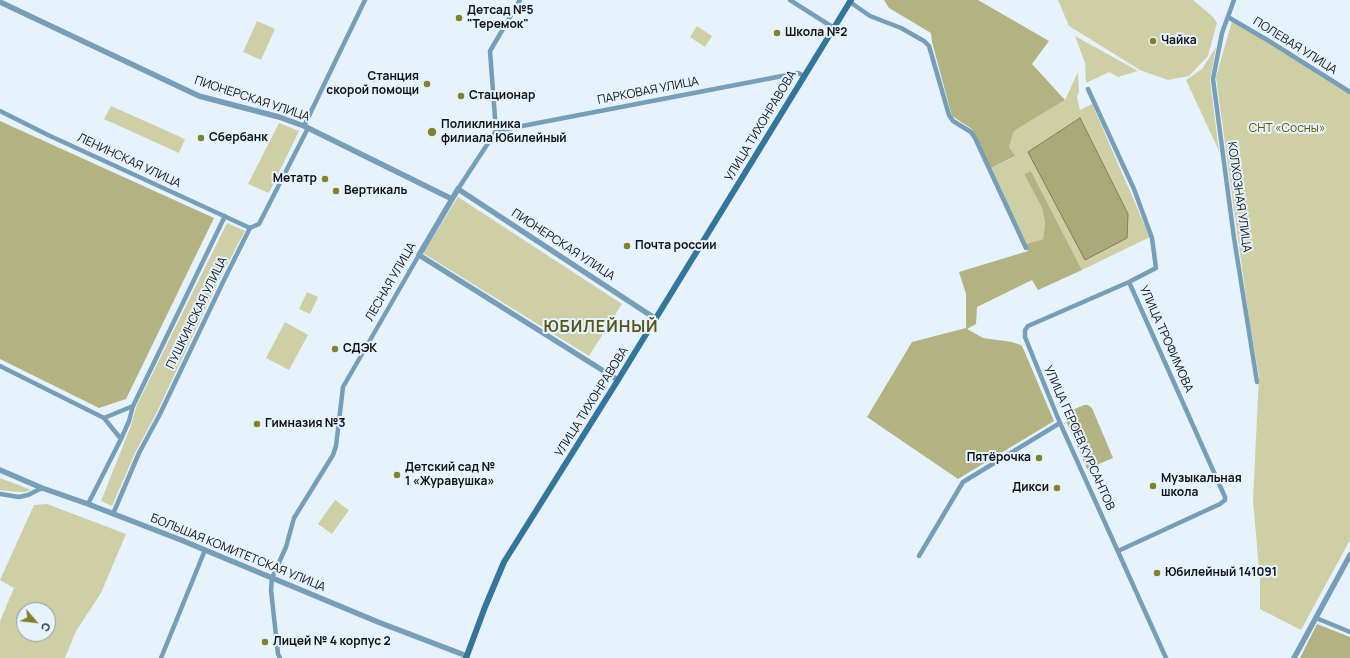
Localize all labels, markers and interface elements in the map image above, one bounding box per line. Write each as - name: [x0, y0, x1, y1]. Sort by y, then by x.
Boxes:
- place label: Детсад №5 "Теремок": [467, 4, 534, 32]
- marker: Детсад №5 "Теремок": [454, 13, 464, 23]
- street label: ПОЛЕВАЯ УЛИЦА: [1250, 14, 1340, 78]
- place label: Школа №2: [785, 26, 847, 40]
- marker: Школа №2: [772, 28, 782, 38]
- place label: Чайка: [1161, 34, 1197, 48]
- marker: Чайка: [1148, 36, 1158, 46]
- street label: УЛИЦА ТИХОНРАВОВА: [722, 68, 800, 184]
- place label: Станция скорой помощи: [326, 70, 419, 98]
- street label: ПИОНЕРСКАЯ УЛИЦА: [193, 74, 311, 124]
- street label: ПАРКОВАЯ УЛИЦА: [596, 74, 700, 108]
- marker: Станция скорой помощи: [422, 79, 432, 89]
- place label: Стационар: [469, 89, 535, 103]
- marker: Стационар: [456, 91, 466, 101]
- place label: Поликлиника филиала Юбилейный: [441, 118, 567, 146]
- park label: СНТ «Сосны»: [1249, 122, 1325, 136]
- marker: Поликлиника филиала Юбилейный: [426, 126, 438, 138]
- street label: ЛЕНИНСКАЯ УЛИЦА: [75, 131, 183, 191]
- place label: Сбербанк: [209, 131, 268, 145]
- marker: Сбербанк: [196, 133, 206, 143]
- street label: КОЛХОЗНАЯ УЛИЦА: [1224, 141, 1254, 253]
- place label: Метатр: [273, 172, 317, 186]
- marker: Метатр: [320, 174, 330, 184]
- place label: Вертикаль: [344, 184, 407, 198]
- marker: Вертикаль: [331, 186, 341, 196]
- street label: ПИОНЕРСКАЯ УЛИЦА: [509, 206, 617, 284]
- place label: Почта россии: [635, 239, 717, 253]
- street label: ЛЕСНАЯ УЛИЦА: [363, 240, 419, 324]
- marker: Почта россии: [622, 241, 632, 251]
- street label: ПУШКИНСКАЯ УЛИЦА: [164, 255, 230, 371]
- street label: УЛИЦА ТРОФИМОВА: [1136, 283, 1196, 395]
- district label: ЮБИЛЕЙНЫЙ: [543, 318, 659, 338]
- place label: СДЭК: [343, 342, 377, 356]
- marker: СДЭК: [330, 344, 340, 354]
- street label: УЛИЦА ТИХОНРАВОВА: [552, 344, 632, 460]
- street label: УЛИЦА ГЕРОЕВ КУРСАНТОВ: [1041, 363, 1117, 513]
- place label: Гимназия №3: [265, 417, 345, 431]
- marker: Гимназия №3: [252, 419, 262, 429]
- place label: Пятёрочка: [967, 451, 1031, 465]
- marker: Пятёрочка: [1034, 453, 1044, 463]
- place label: Детский сад № 1 «Журавушка»: [405, 461, 495, 489]
- marker: Детский сад № 1 «Журавушка»: [392, 470, 402, 480]
- place label: Музыкальная школа: [1161, 472, 1242, 500]
- place label: Дикси: [1012, 481, 1049, 495]
- marker: Музыкальная школа: [1148, 481, 1158, 491]
- marker: Дикси: [1052, 483, 1062, 493]
- street label: БОЛЬШАЯ КОМИТЕТСКАЯ УЛИЦА: [148, 511, 328, 595]
- place label: Юбилейный 141091: [1165, 566, 1277, 580]
- marker: Юбилейный 141091: [1152, 568, 1162, 578]
- north arrow: [16, 602, 56, 642]
- text: С: [38, 620, 55, 635]
- place label: Лицей № 4 корпус 2: [273, 635, 391, 649]
- marker: Лицей № 4 корпус 2: [260, 637, 270, 647]

